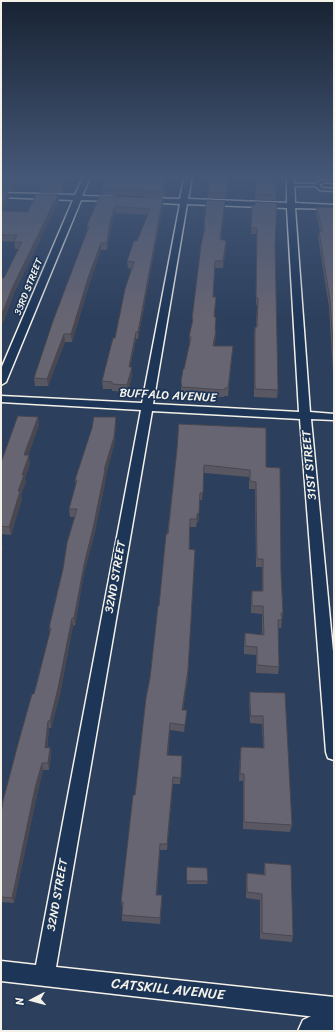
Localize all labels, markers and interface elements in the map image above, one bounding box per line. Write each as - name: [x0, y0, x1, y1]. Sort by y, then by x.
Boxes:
- street label: 33RD STREET: [12, 257, 46, 317]
- street label: BUFFALO AVENUE: [119, 386, 217, 406]
- street label: 31ST STREET: [300, 430, 320, 500]
- street label: 32ND STREET: [103, 540, 129, 614]
- street label: 32ND STREET: [45, 858, 71, 932]
- street label: CATSKILL AVENUE: [110, 976, 226, 1004]
- north arrow: [12, 980, 52, 1020]
- text: N: [10, 997, 29, 1006]

